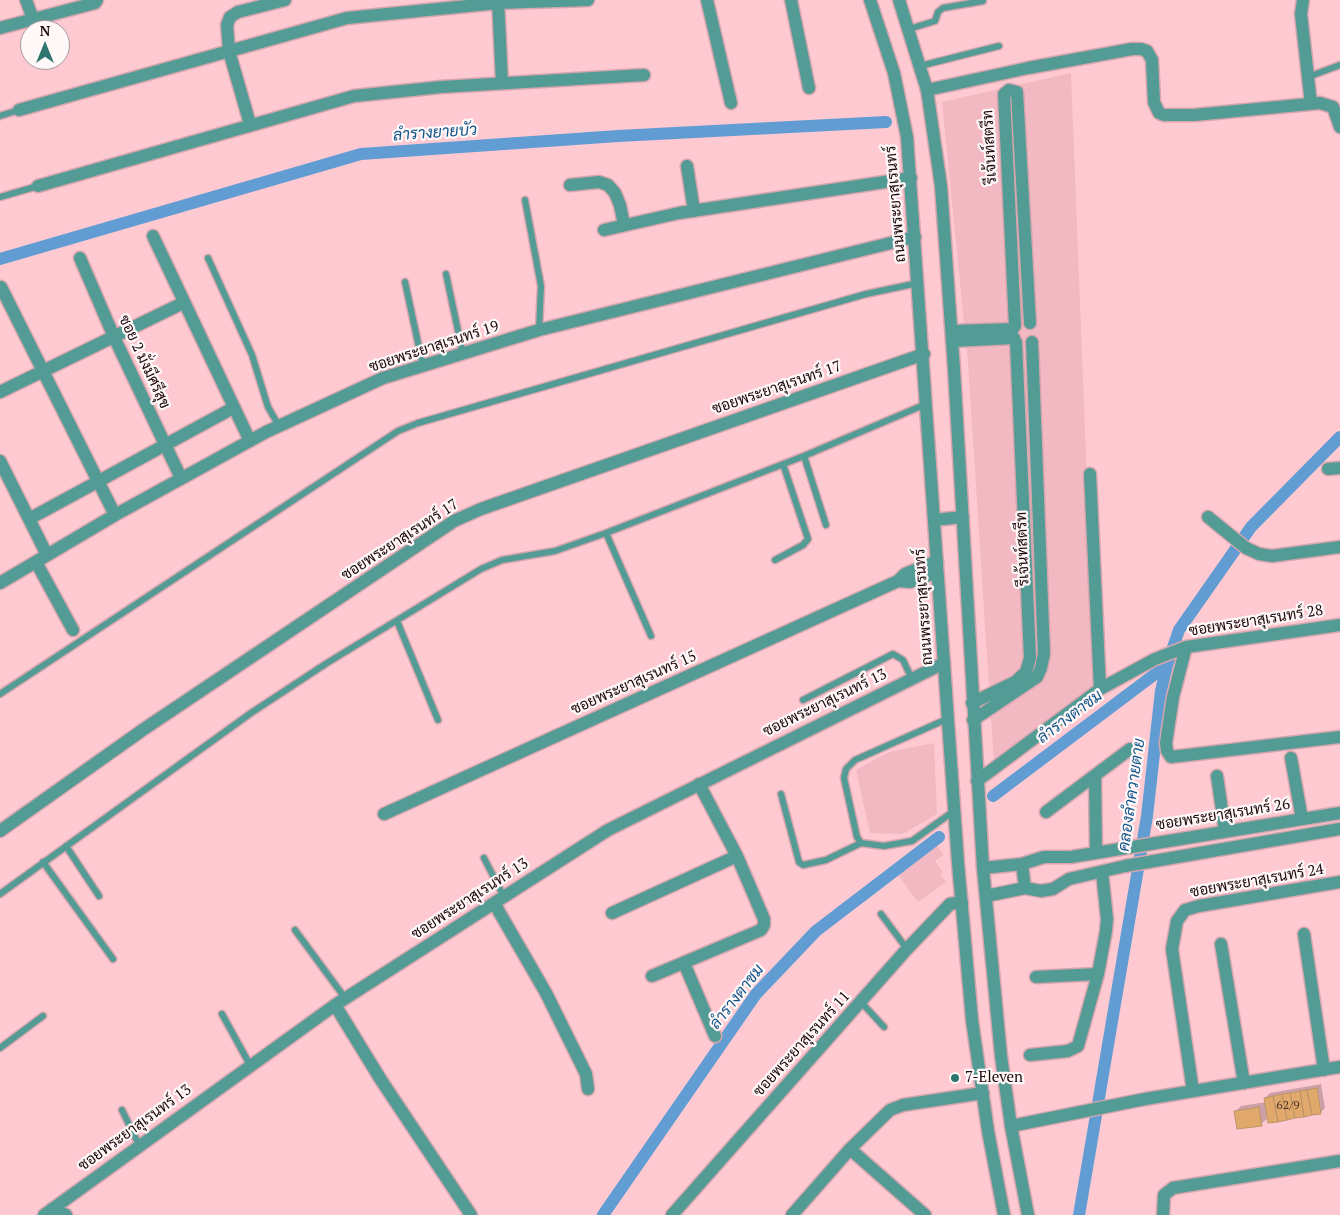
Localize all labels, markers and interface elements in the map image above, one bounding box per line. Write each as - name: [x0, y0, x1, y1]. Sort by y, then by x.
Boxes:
- north arrow: [20, 20, 70, 70]
- text: N: [40, 21, 50, 40]
- street label: รีเจ้นท์สตรีท: [979, 109, 1001, 185]
- water label: ลำรางยายบัว: [392, 120, 478, 146]
- street label: ถนนพระยาสุเรนทร์: [882, 145, 910, 263]
- street label: ซอย 2 มั่งมีศรีสุข: [114, 312, 174, 412]
- street label: ซอยพระยาสุเรนทร์ 19: [367, 318, 501, 376]
- street label: ซอยพระยาสุเรนทร์ 17: [710, 357, 844, 419]
- street label: ซอยพระยาสุเรนทร์ 17: [338, 496, 462, 584]
- street label: รีเจ้นท์สตรีท: [1013, 511, 1033, 587]
- street label: ถนนพระยาสุเรนทร์: [911, 548, 937, 666]
- street label: ซอยพระยาสุเรนทร์ 28: [1188, 602, 1324, 640]
- street label: ซอยพระยาสุเรนทร์ 15: [568, 647, 700, 719]
- street label: ซอยพระยาสุเรนทร์ 13: [760, 665, 890, 741]
- water label: ลำรางตาชม: [1034, 686, 1106, 748]
- water label: คลองลำควายตาย: [1115, 737, 1149, 853]
- street label: ซอยพระยาสุเรนทร์ 26: [1155, 796, 1291, 834]
- street label: ซอยพระยาสุเรนทร์ 13: [408, 855, 532, 943]
- street label: ซอยพระยาสุเรนทร์ 24: [1189, 860, 1325, 902]
- water label: ลำรางตาชม: [706, 961, 768, 1033]
- street label: ซอยพระยาสุเรนทร์ 11: [750, 988, 854, 1100]
- place label: 7-Eleven: [965, 1069, 1023, 1087]
- marker: 7-Eleven: [949, 1072, 961, 1084]
- street label: ซอยพระยาสุเรนทร์ 13: [75, 1081, 195, 1175]
- house number: 62/9: [1276, 1099, 1300, 1113]

